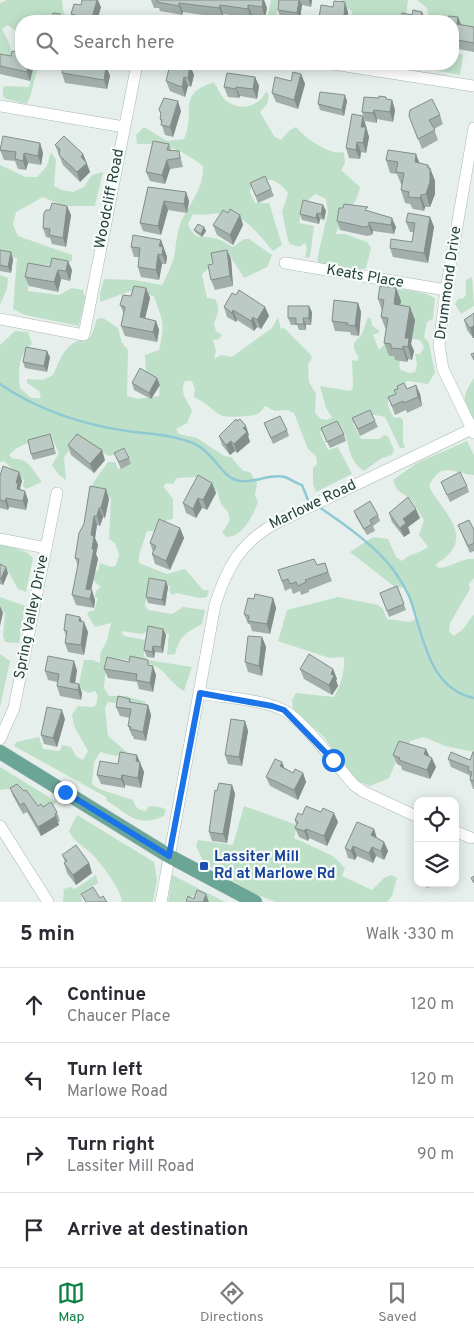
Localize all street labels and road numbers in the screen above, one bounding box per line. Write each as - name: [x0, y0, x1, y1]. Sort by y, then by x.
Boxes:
- street label: Woodcliff Road: [91, 147, 129, 251]
- street label: Drummond Drive: [432, 225, 466, 341]
- street label: Keats Place: [325, 261, 405, 293]
- street label: Marlowe Road: [266, 476, 360, 534]
- street label: Spring Valley Drive: [11, 553, 53, 681]

